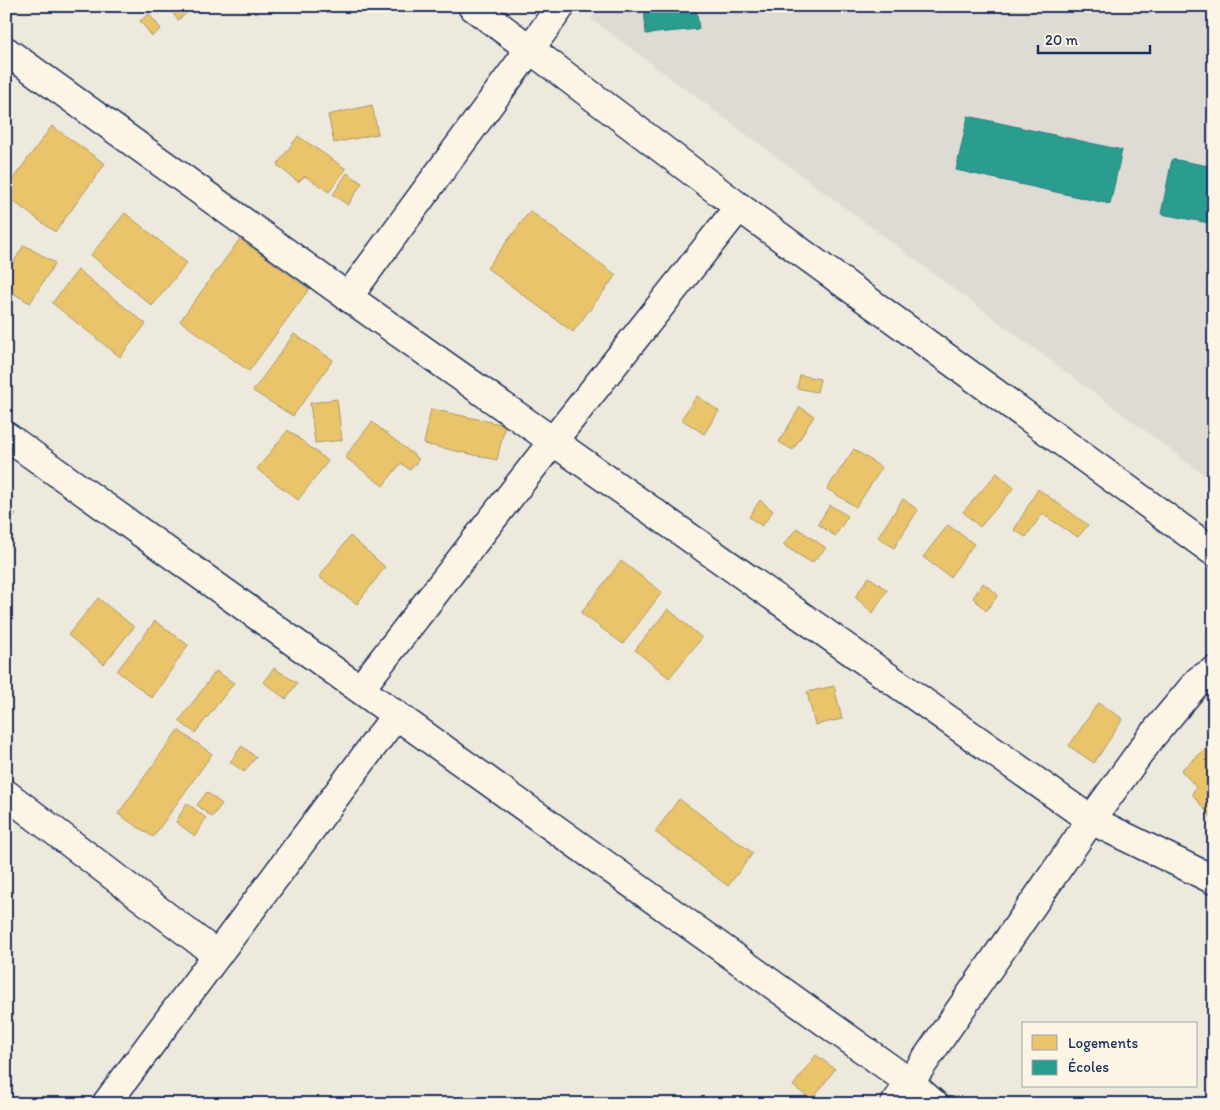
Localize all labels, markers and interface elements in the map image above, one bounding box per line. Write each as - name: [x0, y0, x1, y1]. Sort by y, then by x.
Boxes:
- scale bar: [1038, 22, 1150, 54]
- text: 20 m: [1045, 31, 1079, 49]
- legend: [1022, 1022, 1198, 1088]
- text: Logements: [1068, 1034, 1139, 1052]
- text: Écoles: [1068, 1058, 1109, 1076]

